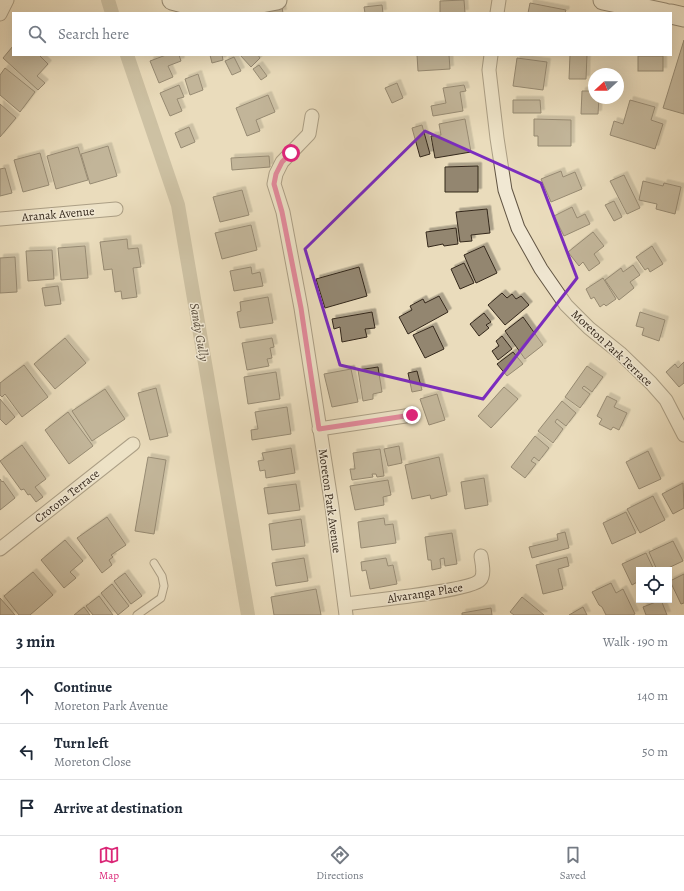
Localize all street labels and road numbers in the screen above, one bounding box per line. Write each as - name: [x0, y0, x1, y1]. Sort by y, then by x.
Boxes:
- street label: Aranak Avenue: [20, 203, 95, 225]
- street label: Moreton Park Terrace: [568, 306, 656, 390]
- street label: Moreton Park Avenue: [315, 448, 345, 554]
- street label: Crotona Terrace: [31, 466, 103, 526]
- street label: Alvaranga Place: [385, 579, 464, 607]

